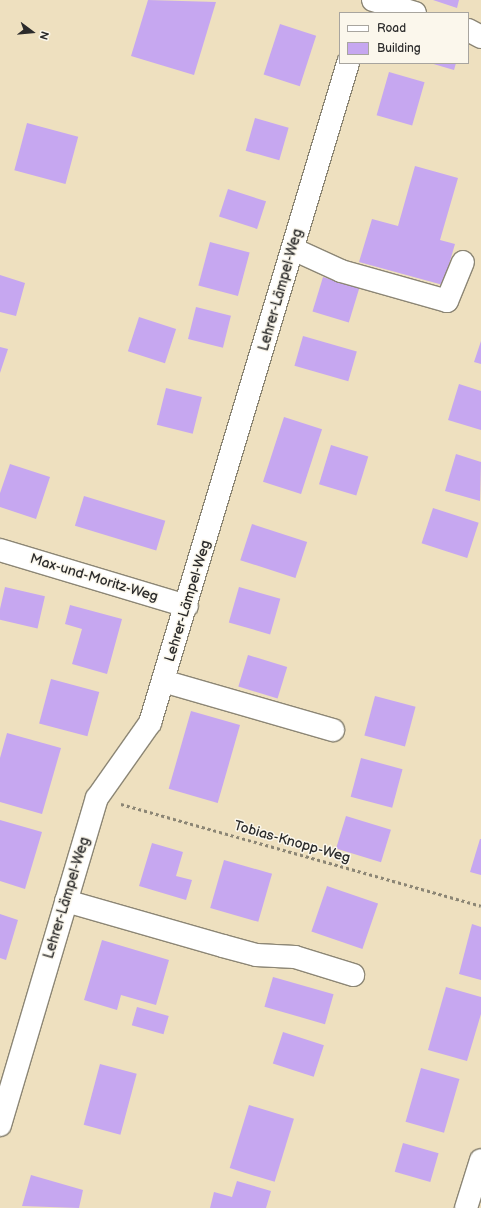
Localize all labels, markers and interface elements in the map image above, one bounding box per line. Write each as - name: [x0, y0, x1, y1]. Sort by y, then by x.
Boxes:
- north arrow: [12, 12, 52, 52]
- legend: [339, 12, 469, 64]
- text: Road: [377, 21, 406, 36]
- text: N: [37, 30, 51, 41]
- text: Building: [377, 41, 421, 56]
- street label: Lehrer-Lämpel-Weg: [256, 227, 306, 353]
- street label: Lehrer-Lämpel-Weg: [162, 538, 214, 664]
- street label: Max-und-Moritz-Weg: [28, 551, 160, 605]
- street label: Tobias-Knopp-Weg: [232, 817, 352, 867]
- street label: Lehrer-Lämpel-Weg: [41, 835, 93, 961]

